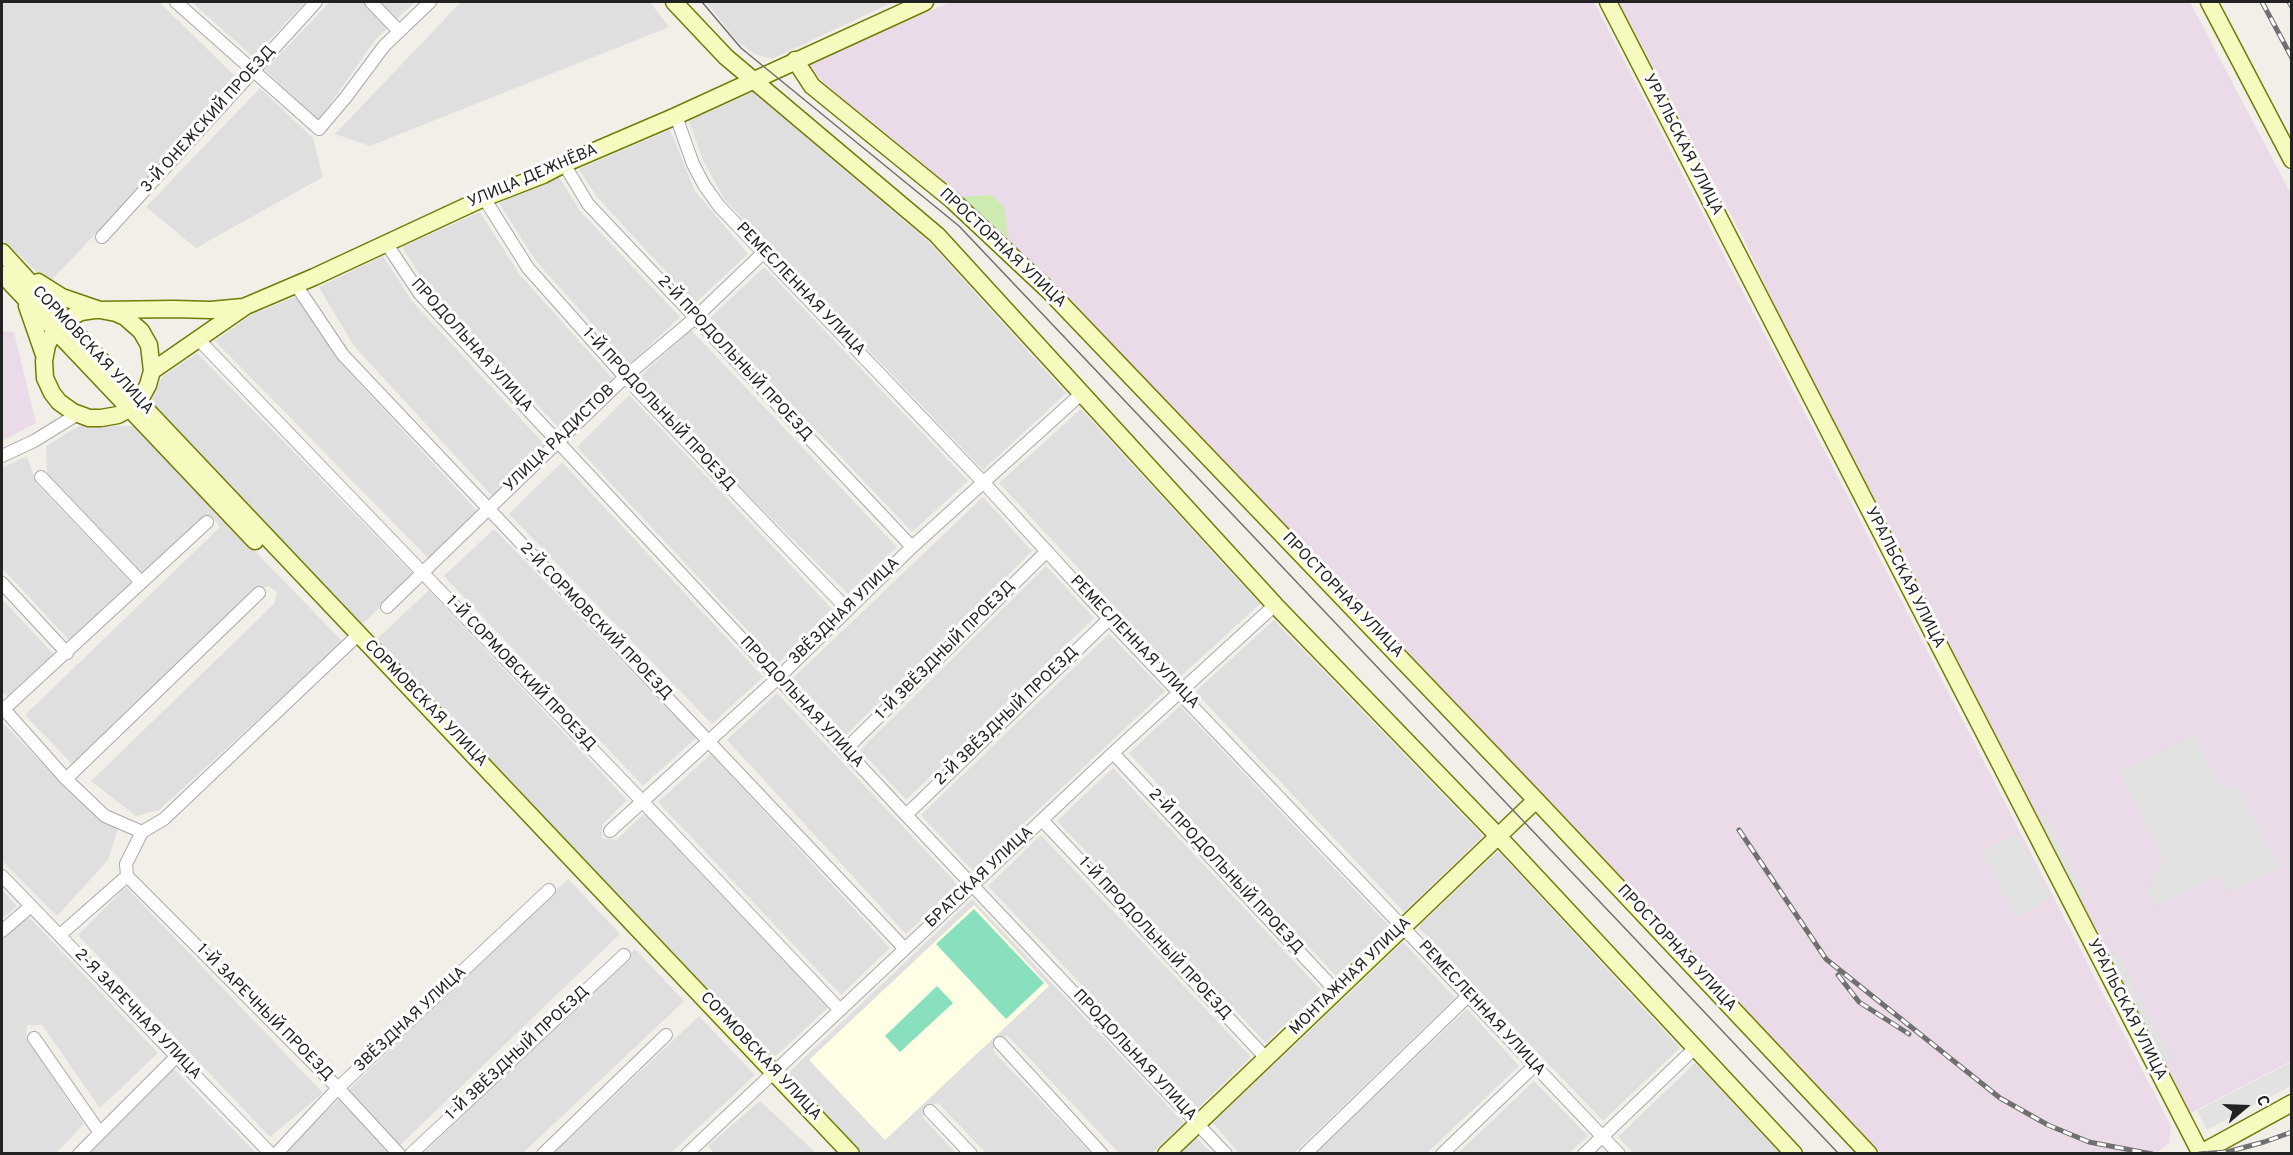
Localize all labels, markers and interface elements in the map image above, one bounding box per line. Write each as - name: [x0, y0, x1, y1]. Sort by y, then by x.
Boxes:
- street label: 3-Й ОНЕЖСКИЙ ПРОЕЗД: [138, 43, 280, 197]
- street label: УРАЛЬСКАЯ УЛИЦА: [1638, 71, 1726, 219]
- street label: УЛИЦА ДЕЖНЁВА: [465, 141, 601, 213]
- street label: ПРОСТОРНАЯ УЛИЦА: [935, 185, 1069, 313]
- street label: РЕМЕСЛЕННАЯ УЛИЦА: [731, 219, 869, 361]
- street label: 2-Й ПРОДОЛЬНЫЙ ПРОЕЗД: [653, 273, 815, 445]
- street label: ПРОДОЛЬНАЯ УЛИЦА: [406, 275, 536, 417]
- street label: СОРМОВСКАЯ УЛИЦА: [27, 283, 157, 419]
- street label: 1-Й ПРОДОЛЬНЫЙ ПРОЕЗД: [578, 325, 738, 495]
- street label: УЛИЦА РАДИСТОВ: [501, 381, 619, 497]
- street label: УРАЛЬСКАЯ УЛИЦА: [1860, 504, 1948, 652]
- street label: ПРОСТОРНАЯ УЛИЦА: [1277, 530, 1407, 662]
- street label: 2-Й СОРМОВСКИЙ ПРОЕЗД: [515, 540, 675, 704]
- street label: ЗВЁЗДНАЯ УЛИЦА: [786, 554, 904, 670]
- street label: РЕМЕСЛЕННАЯ УЛИЦА: [1065, 572, 1203, 714]
- street label: 1-Й ЗВЁЗДНЫЙ ПРОЕЗД: [873, 578, 1019, 724]
- street label: 1-Й СОРМОВСКИЙ ПРОЕЗД: [441, 593, 599, 755]
- street label: ПРОДОЛЬНАЯ УЛИЦА: [735, 633, 867, 773]
- street label: СОРМОВСКАЯ УЛИЦА: [359, 637, 491, 771]
- street label: 2-Й ЗВЁЗДНЫЙ ПРОЕЗД: [931, 644, 1083, 790]
- street label: 2-Й ПРОДОЛЬНЫЙ ПРОЕЗД: [1144, 786, 1306, 958]
- street label: БРАТСКАЯ УЛИЦА: [922, 823, 1038, 933]
- street label: 1-Й ПРОДОЛЬНЫЙ ПРОЕЗД: [1074, 854, 1234, 1024]
- street label: ПРОСТОРНАЯ УЛИЦА: [1612, 882, 1740, 1016]
- street label: МОНТАЖНАЯ УЛИЦА: [1286, 914, 1416, 1040]
- street label: УРАЛЬСКАЯ УЛИЦА: [2082, 936, 2170, 1084]
- street label: РЕМЕСЛЕННАЯ УЛИЦА: [1413, 938, 1549, 1080]
- street label: 1-Й ЗАРЕЧНЫЙ ПРОЕЗД: [192, 941, 336, 1085]
- street label: 2-Я ЗАРЕЧНАЯ УЛИЦА: [70, 946, 204, 1084]
- street label: ЗВЁЗДНАЯ УЛИЦА: [351, 963, 471, 1077]
- street label: 1-Й ЗВЁЗДНЫЙ ПРОЕЗД: [442, 983, 594, 1125]
- street label: ПРОДОЛЬНАЯ УЛИЦА: [1068, 986, 1200, 1126]
- street label: СОРМОВСКАЯ УЛИЦА: [695, 989, 825, 1125]
- north arrow: [2215, 1077, 2275, 1137]
- text: С: [2251, 1093, 2273, 1109]

